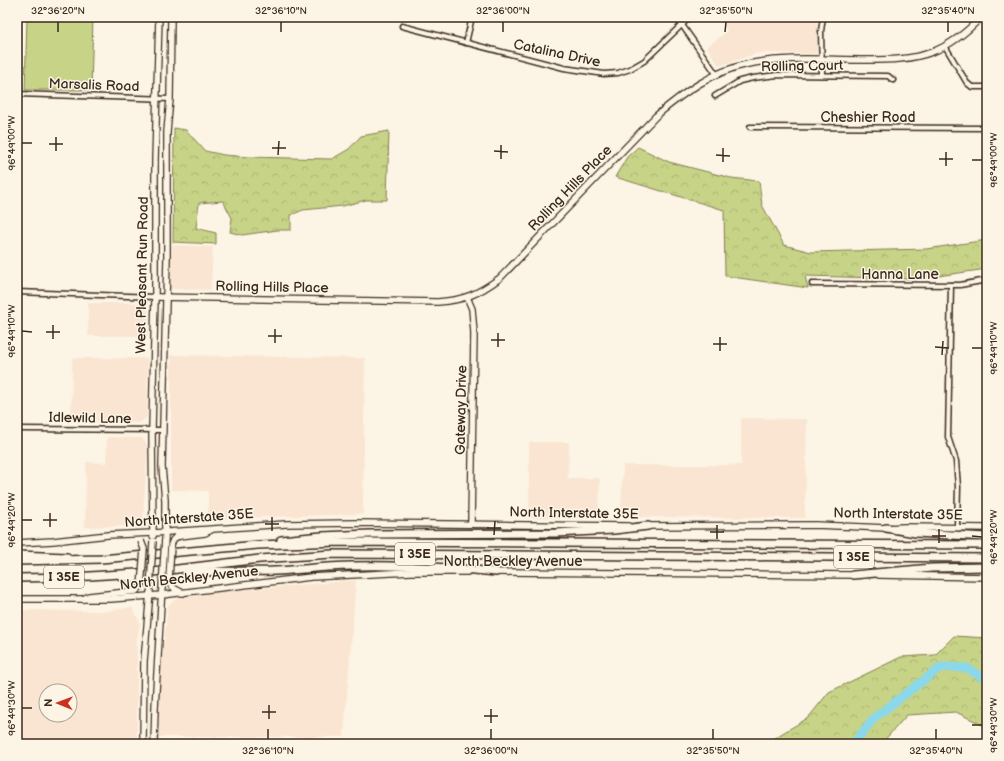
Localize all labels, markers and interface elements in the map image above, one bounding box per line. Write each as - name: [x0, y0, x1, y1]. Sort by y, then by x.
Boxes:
- text: 32°36'20"N: [31, 5, 85, 17]
- text: 32°36'10"N: [255, 5, 307, 17]
- text: 32°36'00"N: [476, 5, 530, 17]
- text: 32°35'50"N: [699, 5, 753, 17]
- text: 32°35'40"N: [921, 5, 975, 17]
- street label: Catalina Drive: [512, 35, 602, 71]
- street label: Rolling Court: [761, 57, 844, 75]
- street label: Marsalis Road: [48, 75, 140, 95]
- street label: Cheshier Road: [821, 109, 915, 126]
- text: 96°49'00"W: [6, 115, 18, 171]
- text: 96°49'00"W: [988, 132, 1000, 188]
- street label: Rolling Hills Place: [525, 141, 615, 235]
- street label: West Pleasant Run Road: [132, 196, 152, 354]
- street label: Hanna Lane: [861, 266, 939, 283]
- street label: Rolling Hills Place: [215, 278, 329, 296]
- text: 96°49'10"W: [6, 304, 18, 358]
- text: 96°49'10"W: [988, 321, 1000, 375]
- street label: Gateway Drive: [452, 365, 470, 455]
- street label: Idlewild Lane: [48, 409, 132, 427]
- text: 96°49'20"W: [6, 492, 18, 548]
- street label: North Interstate 35E: [509, 503, 639, 523]
- street label: North Interstate 35E: [833, 504, 963, 524]
- street label: North Interstate 35E: [124, 505, 254, 531]
- text: 96°49'20"W: [988, 509, 1000, 565]
- road number: I 35E: [395, 543, 435, 565]
- road number: I 35E: [834, 546, 874, 568]
- street label: North Beckley Avenue: [443, 553, 583, 570]
- street label: North Beckley Avenue: [119, 562, 259, 594]
- road number: I 35E: [44, 566, 84, 588]
- text: 96°49'30"W: [6, 680, 18, 736]
- north arrow: [38, 683, 78, 723]
- text: 96°49'30"W: [988, 697, 1000, 753]
- text: N: [42, 699, 55, 707]
- text: 32°36'10"N: [242, 745, 294, 757]
- text: 32°36'00"N: [464, 745, 518, 757]
- text: 32°35'50"N: [686, 745, 740, 757]
- text: 32°35'40"N: [909, 745, 963, 757]

